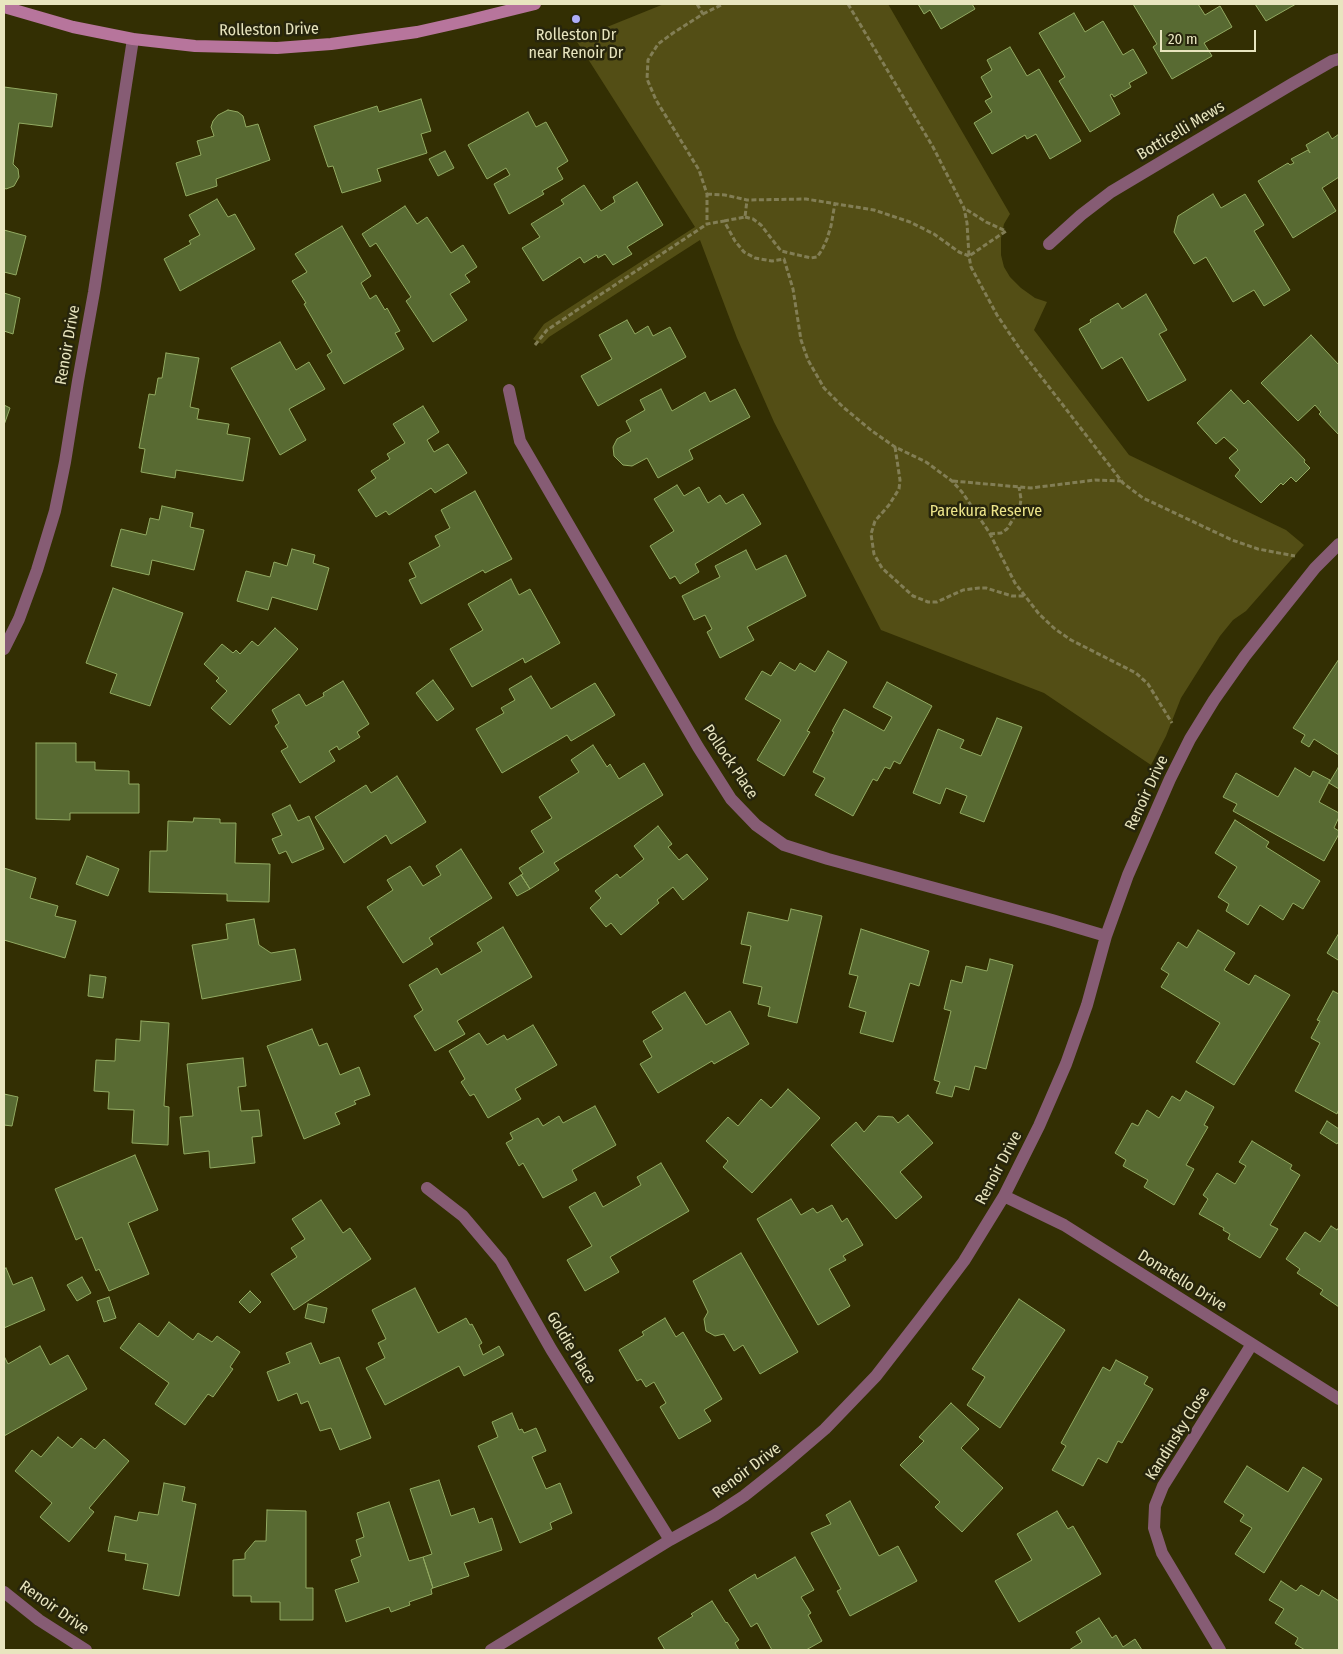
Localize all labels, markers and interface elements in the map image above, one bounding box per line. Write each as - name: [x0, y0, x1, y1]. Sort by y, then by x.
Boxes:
- marker: Rolleston Dr near Renoir Dr: [570, 13, 582, 25]
- street label: Rolleston Drive: [219, 20, 319, 40]
- scale bar: [1163, 20, 1259, 52]
- place label: Rolleston Dr near Renoir Dr: [529, 26, 623, 64]
- text: 20 m: [1168, 30, 1198, 48]
- street label: Botticelli Mews: [1134, 97, 1228, 165]
- street label: Renoir Drive: [52, 304, 84, 386]
- park label: Parekura Reserve: [930, 502, 1042, 522]
- street label: Pollock Place: [698, 721, 762, 803]
- street label: Renoir Drive: [1121, 752, 1173, 834]
- street label: Renoir Drive: [972, 1128, 1026, 1208]
- street label: Donatello Drive: [1134, 1246, 1230, 1316]
- street label: Goldie Place: [542, 1308, 600, 1388]
- street label: Kandinsky Close: [1142, 1384, 1214, 1484]
- street label: Renoir Drive: [709, 1439, 785, 1503]
- street label: Renoir Drive: [16, 1577, 92, 1639]

